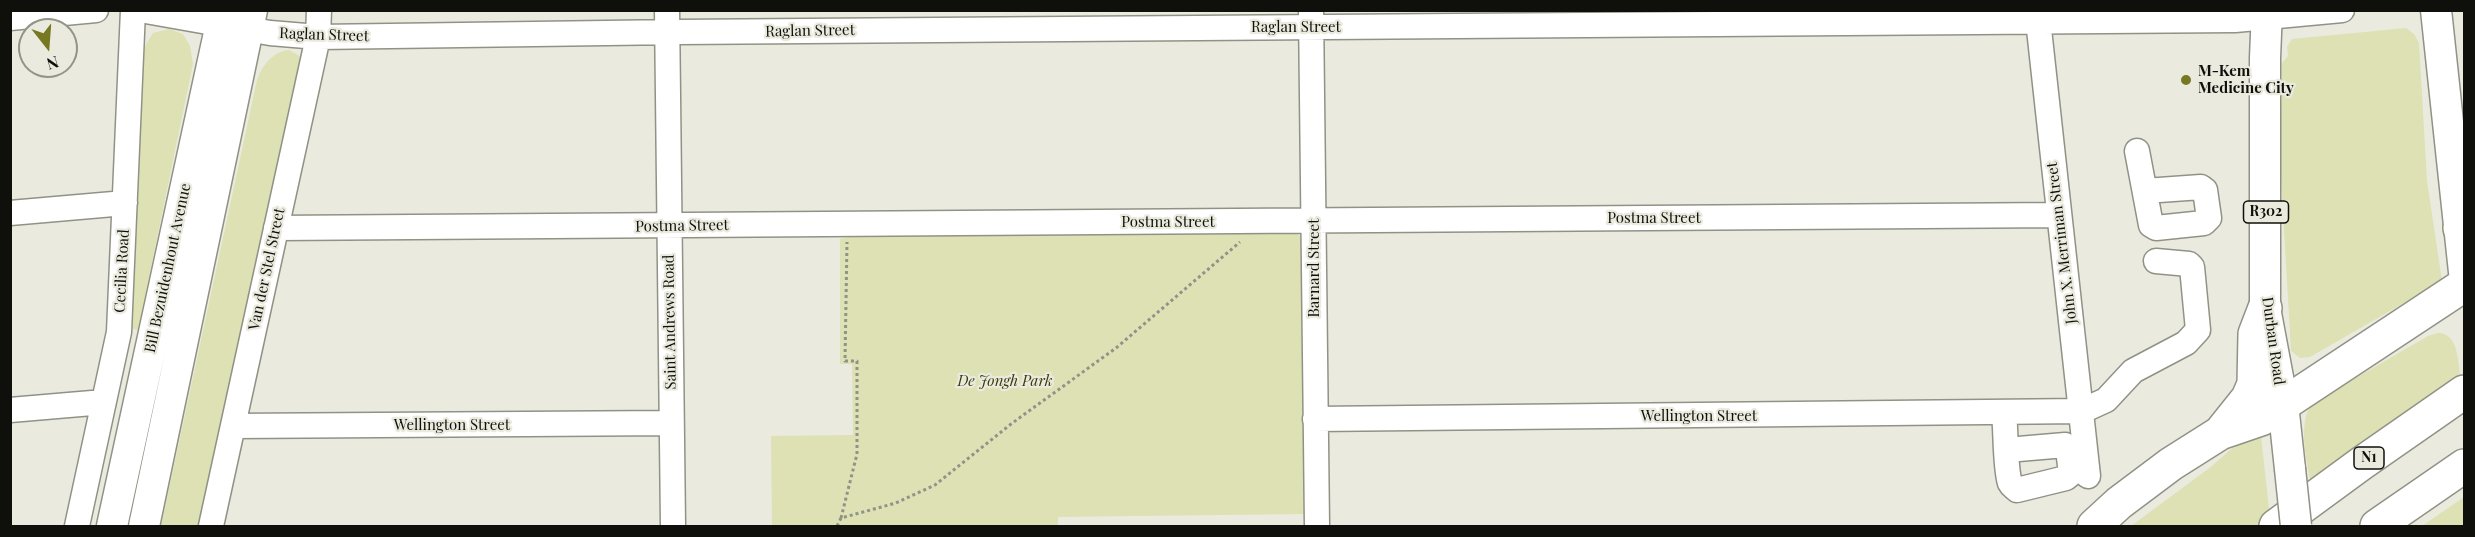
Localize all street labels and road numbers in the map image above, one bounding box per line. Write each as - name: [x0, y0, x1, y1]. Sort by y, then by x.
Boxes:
- street label: Raglan Street: [1251, 18, 1341, 36]
- street label: Raglan Street: [765, 21, 855, 41]
- street label: Raglan Street: [279, 24, 369, 46]
- street label: John X. Merriman Street: [2043, 161, 2081, 325]
- street label: Bill Bezuidenhout Avenue: [141, 182, 195, 354]
- road number: R302: [2244, 201, 2288, 223]
- street label: Van der Stel Street: [245, 206, 289, 332]
- street label: Postma Street: [1607, 209, 1701, 227]
- street label: Postma Street: [1121, 213, 1215, 231]
- street label: Postma Street: [635, 216, 729, 236]
- street label: Barnard Street: [1305, 218, 1323, 318]
- street label: Cecilia Road: [111, 229, 133, 313]
- street label: Saint Andrews Road: [660, 254, 680, 390]
- street label: Durban Road: [2258, 296, 2288, 386]
- street label: Wellington Street: [1641, 407, 1757, 425]
- street label: Wellington Street: [394, 416, 510, 434]
- road number: N1: [2354, 447, 2384, 469]

